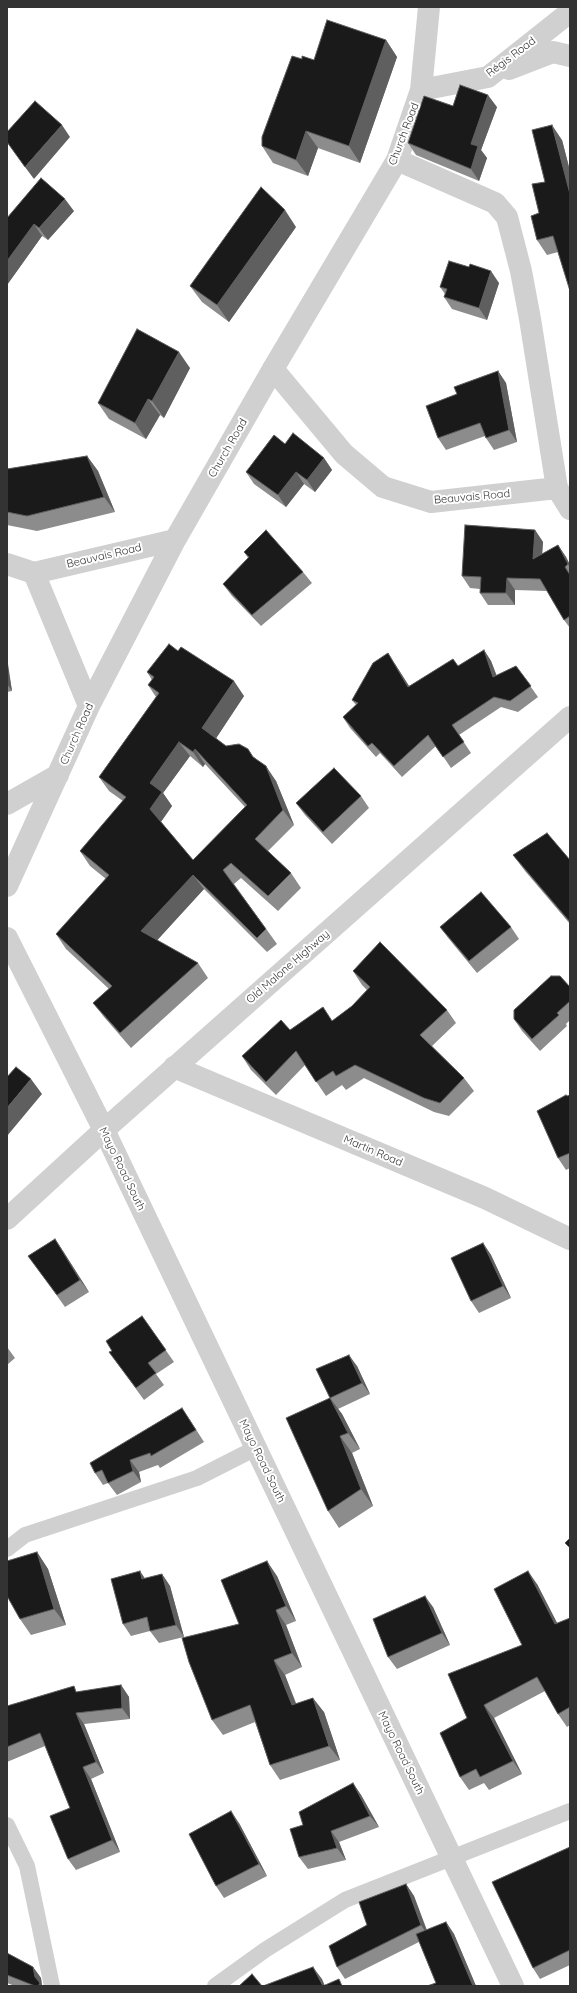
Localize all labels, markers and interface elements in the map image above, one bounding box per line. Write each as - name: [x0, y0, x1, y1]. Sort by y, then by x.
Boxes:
- street label: Régis Road: [484, 34, 538, 80]
- street label: Church Road: [386, 101, 422, 167]
- street label: Church Road: [206, 416, 250, 480]
- street label: Beauvais Road: [433, 487, 511, 507]
- street label: Beauvais Road: [65, 541, 143, 571]
- street label: Church Road: [58, 701, 96, 767]
- street label: Old Malone Highway: [244, 927, 332, 1007]
- street label: Mayo Road South: [96, 1125, 148, 1213]
- street label: Martin Road: [342, 1133, 404, 1169]
- street label: Mayo Road South: [236, 1417, 288, 1505]
- street label: Mayo Road South: [375, 1709, 427, 1797]

